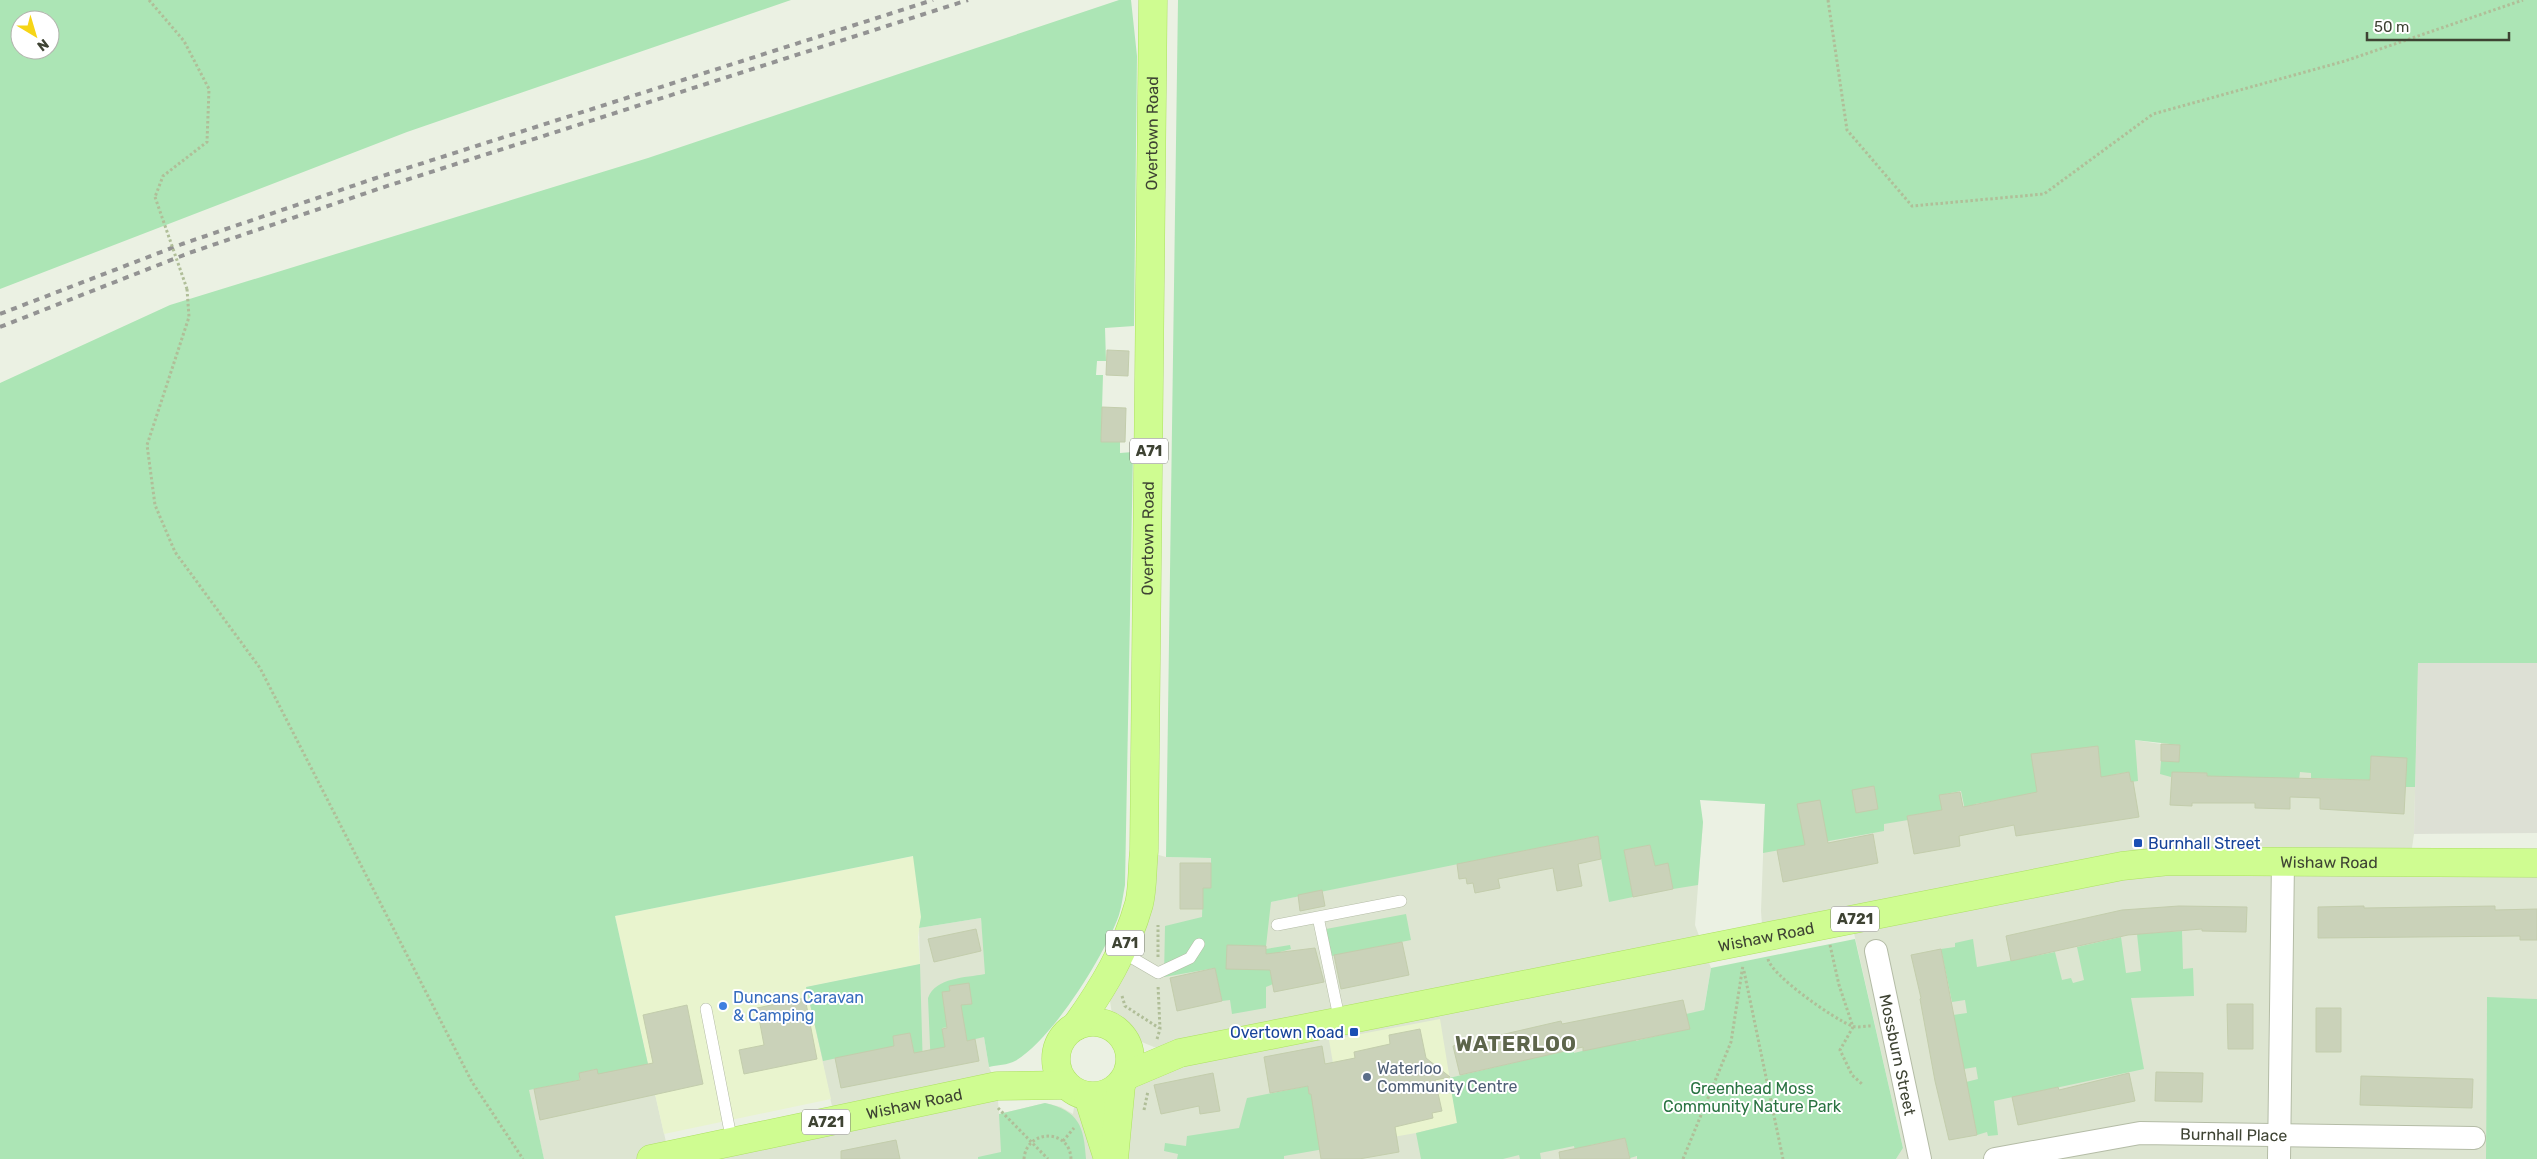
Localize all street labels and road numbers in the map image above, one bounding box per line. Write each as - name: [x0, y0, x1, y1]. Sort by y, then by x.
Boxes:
- street label: Overtown Road: [1141, 76, 1162, 190]
- road number: A71: [1130, 438, 1168, 464]
- street label: Overtown Road: [1137, 481, 1157, 595]
- street label: Wishaw Road: [2280, 852, 2378, 872]
- road number: A721: [1831, 906, 1879, 932]
- street label: Wishaw Road: [1716, 918, 1816, 955]
- road number: A71: [1106, 930, 1144, 956]
- street label: Mossburn Street: [1876, 992, 1920, 1117]
- street label: Wishaw Road: [864, 1084, 964, 1123]
- road number: A721: [802, 1110, 850, 1134]
- street label: Burnhall Place: [2180, 1124, 2287, 1145]

